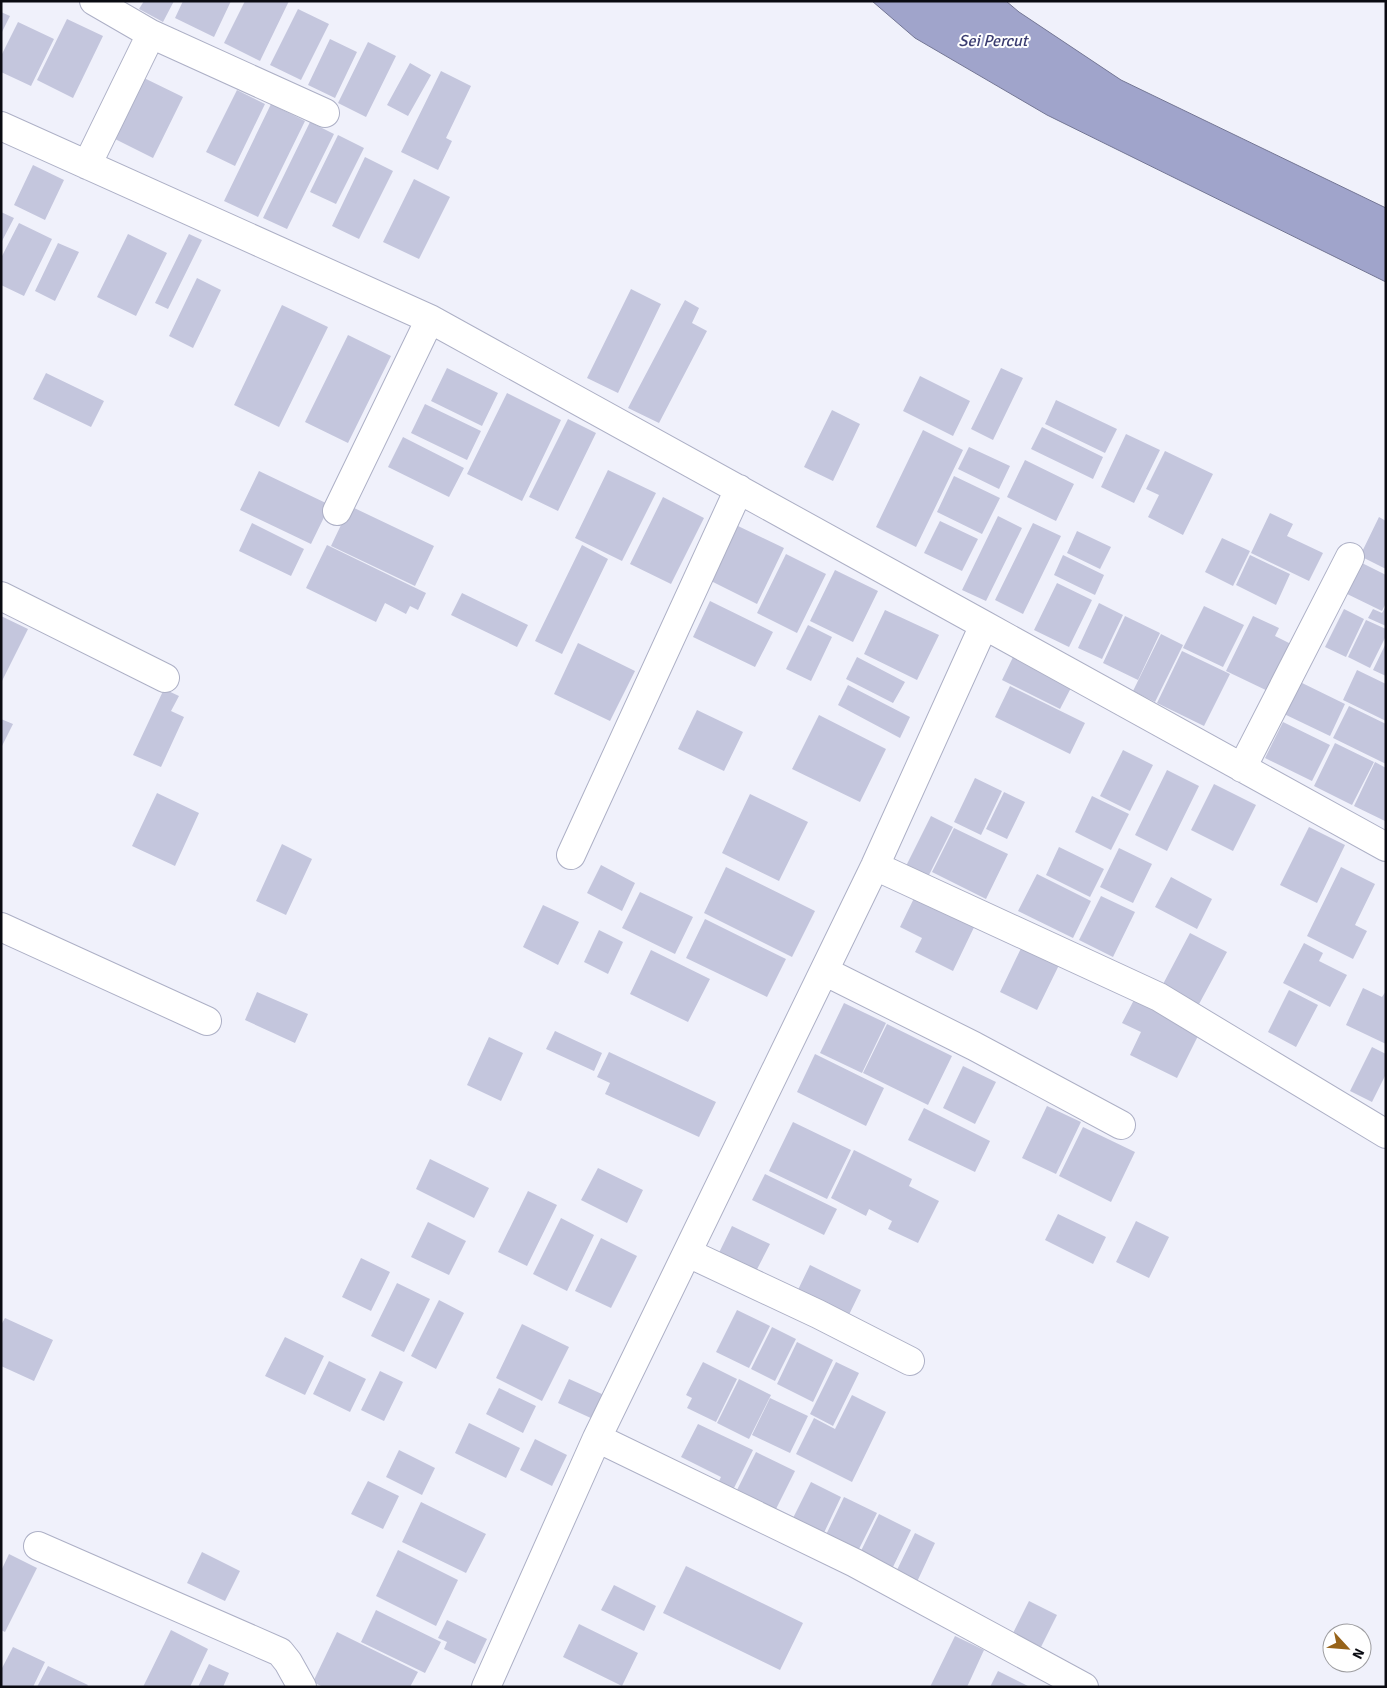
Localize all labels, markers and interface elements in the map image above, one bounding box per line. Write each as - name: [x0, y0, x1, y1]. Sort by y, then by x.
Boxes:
- water label: Sei Percut: [959, 31, 1030, 51]
- north arrow: [1322, 1623, 1372, 1673]
- text: N: [1348, 1645, 1368, 1662]

